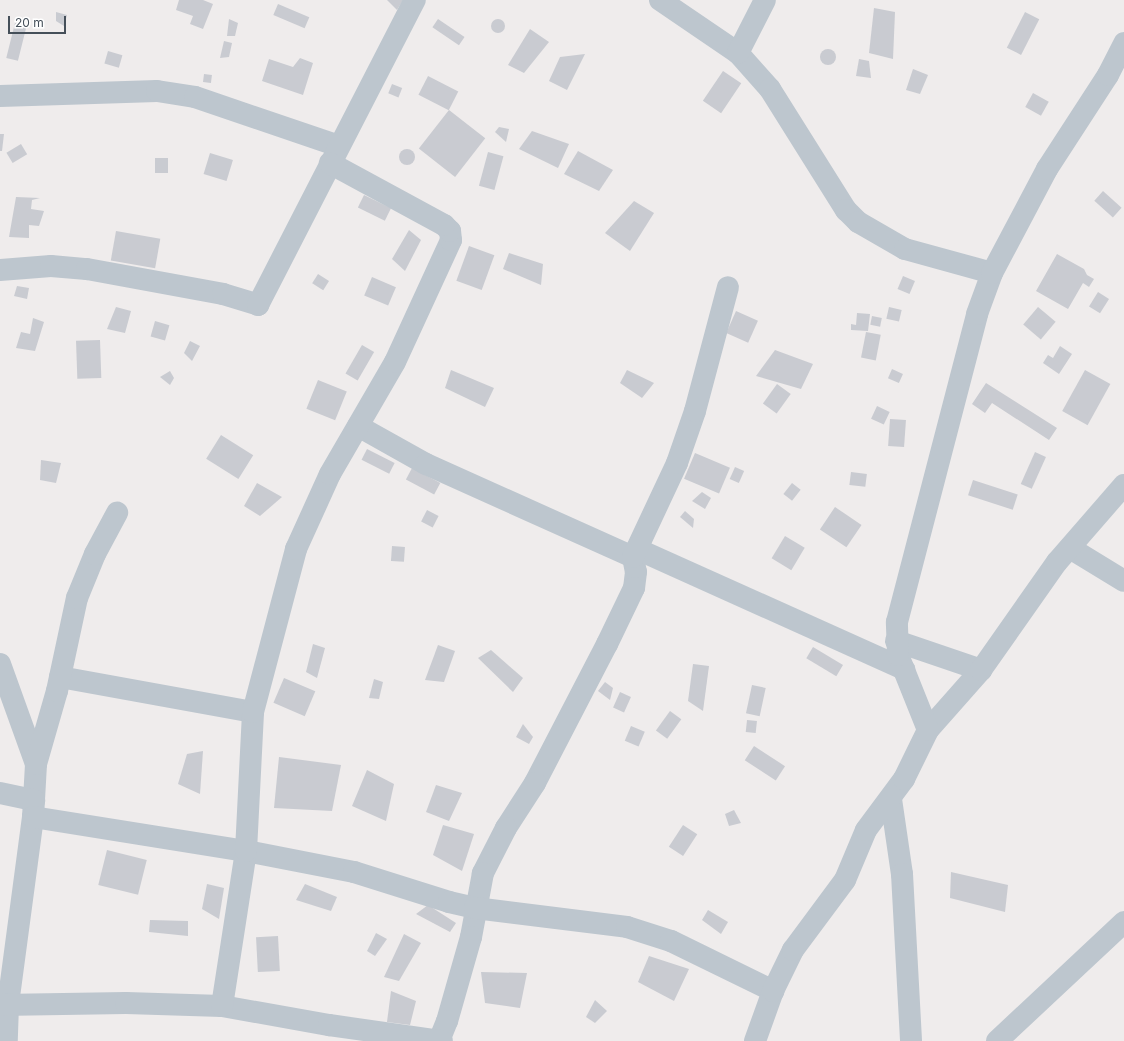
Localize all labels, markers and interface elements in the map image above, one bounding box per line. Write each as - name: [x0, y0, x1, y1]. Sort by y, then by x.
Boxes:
- scale bar: [10, 8, 68, 34]
- text: 20 m: [15, 15, 44, 30]

